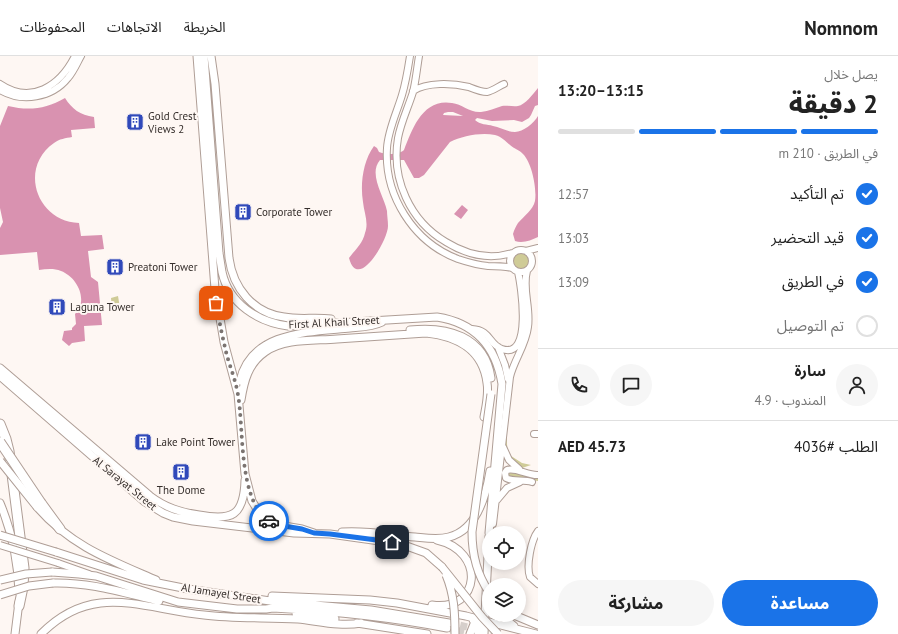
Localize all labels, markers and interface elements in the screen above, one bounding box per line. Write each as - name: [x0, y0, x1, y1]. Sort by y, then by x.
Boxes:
- text: Nomnom: [804, 16, 878, 40]
- text: المحفوظات: [20, 18, 85, 36]
- text: الاتجاهات: [107, 18, 162, 36]
- text: الخريطة: [184, 18, 226, 36]
- text: يصل خلال: [824, 66, 878, 83]
- text: 13:15–13:20: [558, 81, 644, 100]
- text: 2 دقيقة: [789, 87, 878, 120]
- place label: Gold Crest Views 2: [147, 109, 197, 136]
- building icon: Gold Crest Views 2: [125, 112, 145, 132]
- text: في الطريق · 210 m: [779, 145, 878, 162]
- icon: check: [856, 183, 878, 205]
- text: تم التأكيد: [790, 184, 844, 203]
- text: 12:57: [558, 186, 589, 203]
- building icon: Corporate Tower: [233, 202, 253, 222]
- place label: Corporate Tower: [256, 205, 332, 219]
- icon: check: [856, 227, 878, 249]
- text: قيد التحضير: [771, 228, 844, 247]
- text: 13:03: [558, 230, 589, 247]
- building icon: Preatoni Tower: [105, 257, 125, 277]
- place label: Preatoni Tower: [128, 260, 198, 274]
- icon: check: [856, 271, 878, 293]
- text: في الطريق: [782, 272, 844, 291]
- text: 13:09: [558, 274, 589, 291]
- pin: [199, 286, 233, 320]
- icon: bag: [205, 292, 227, 314]
- building icon: Laguna Tower: [47, 297, 67, 317]
- place label: Laguna Tower: [70, 300, 135, 314]
- street label: First Al Khail Street: [288, 313, 380, 331]
- text: تم التوصيل: [777, 316, 844, 335]
- text: سارة: [794, 361, 826, 380]
- button: phone: [558, 364, 600, 406]
- button: chat: [610, 364, 652, 406]
- button: person: [836, 364, 878, 406]
- text: المندوب · 4.9: [755, 392, 826, 409]
- building icon: Lake Point Tower: [133, 432, 153, 452]
- place label: Lake Point Tower: [156, 435, 236, 449]
- text: AED 45.73: [558, 437, 626, 456]
- text: الطلب #4036: [794, 437, 878, 456]
- street label: Al Sarayat Street: [90, 453, 160, 513]
- building icon: The Dome: [171, 462, 191, 482]
- place label: The Dome: [157, 483, 206, 497]
- courier: [249, 501, 289, 541]
- icon: car: [258, 510, 280, 532]
- pin: [375, 525, 409, 559]
- map controls: [482, 526, 526, 622]
- button: locate: [482, 526, 526, 570]
- icon: home: [381, 531, 403, 553]
- button: layers: [482, 578, 526, 622]
- street label: Al Jamayel Street: [180, 580, 262, 606]
- button: مشاركة: [558, 580, 714, 626]
- button: مساعدة: [722, 580, 878, 626]

